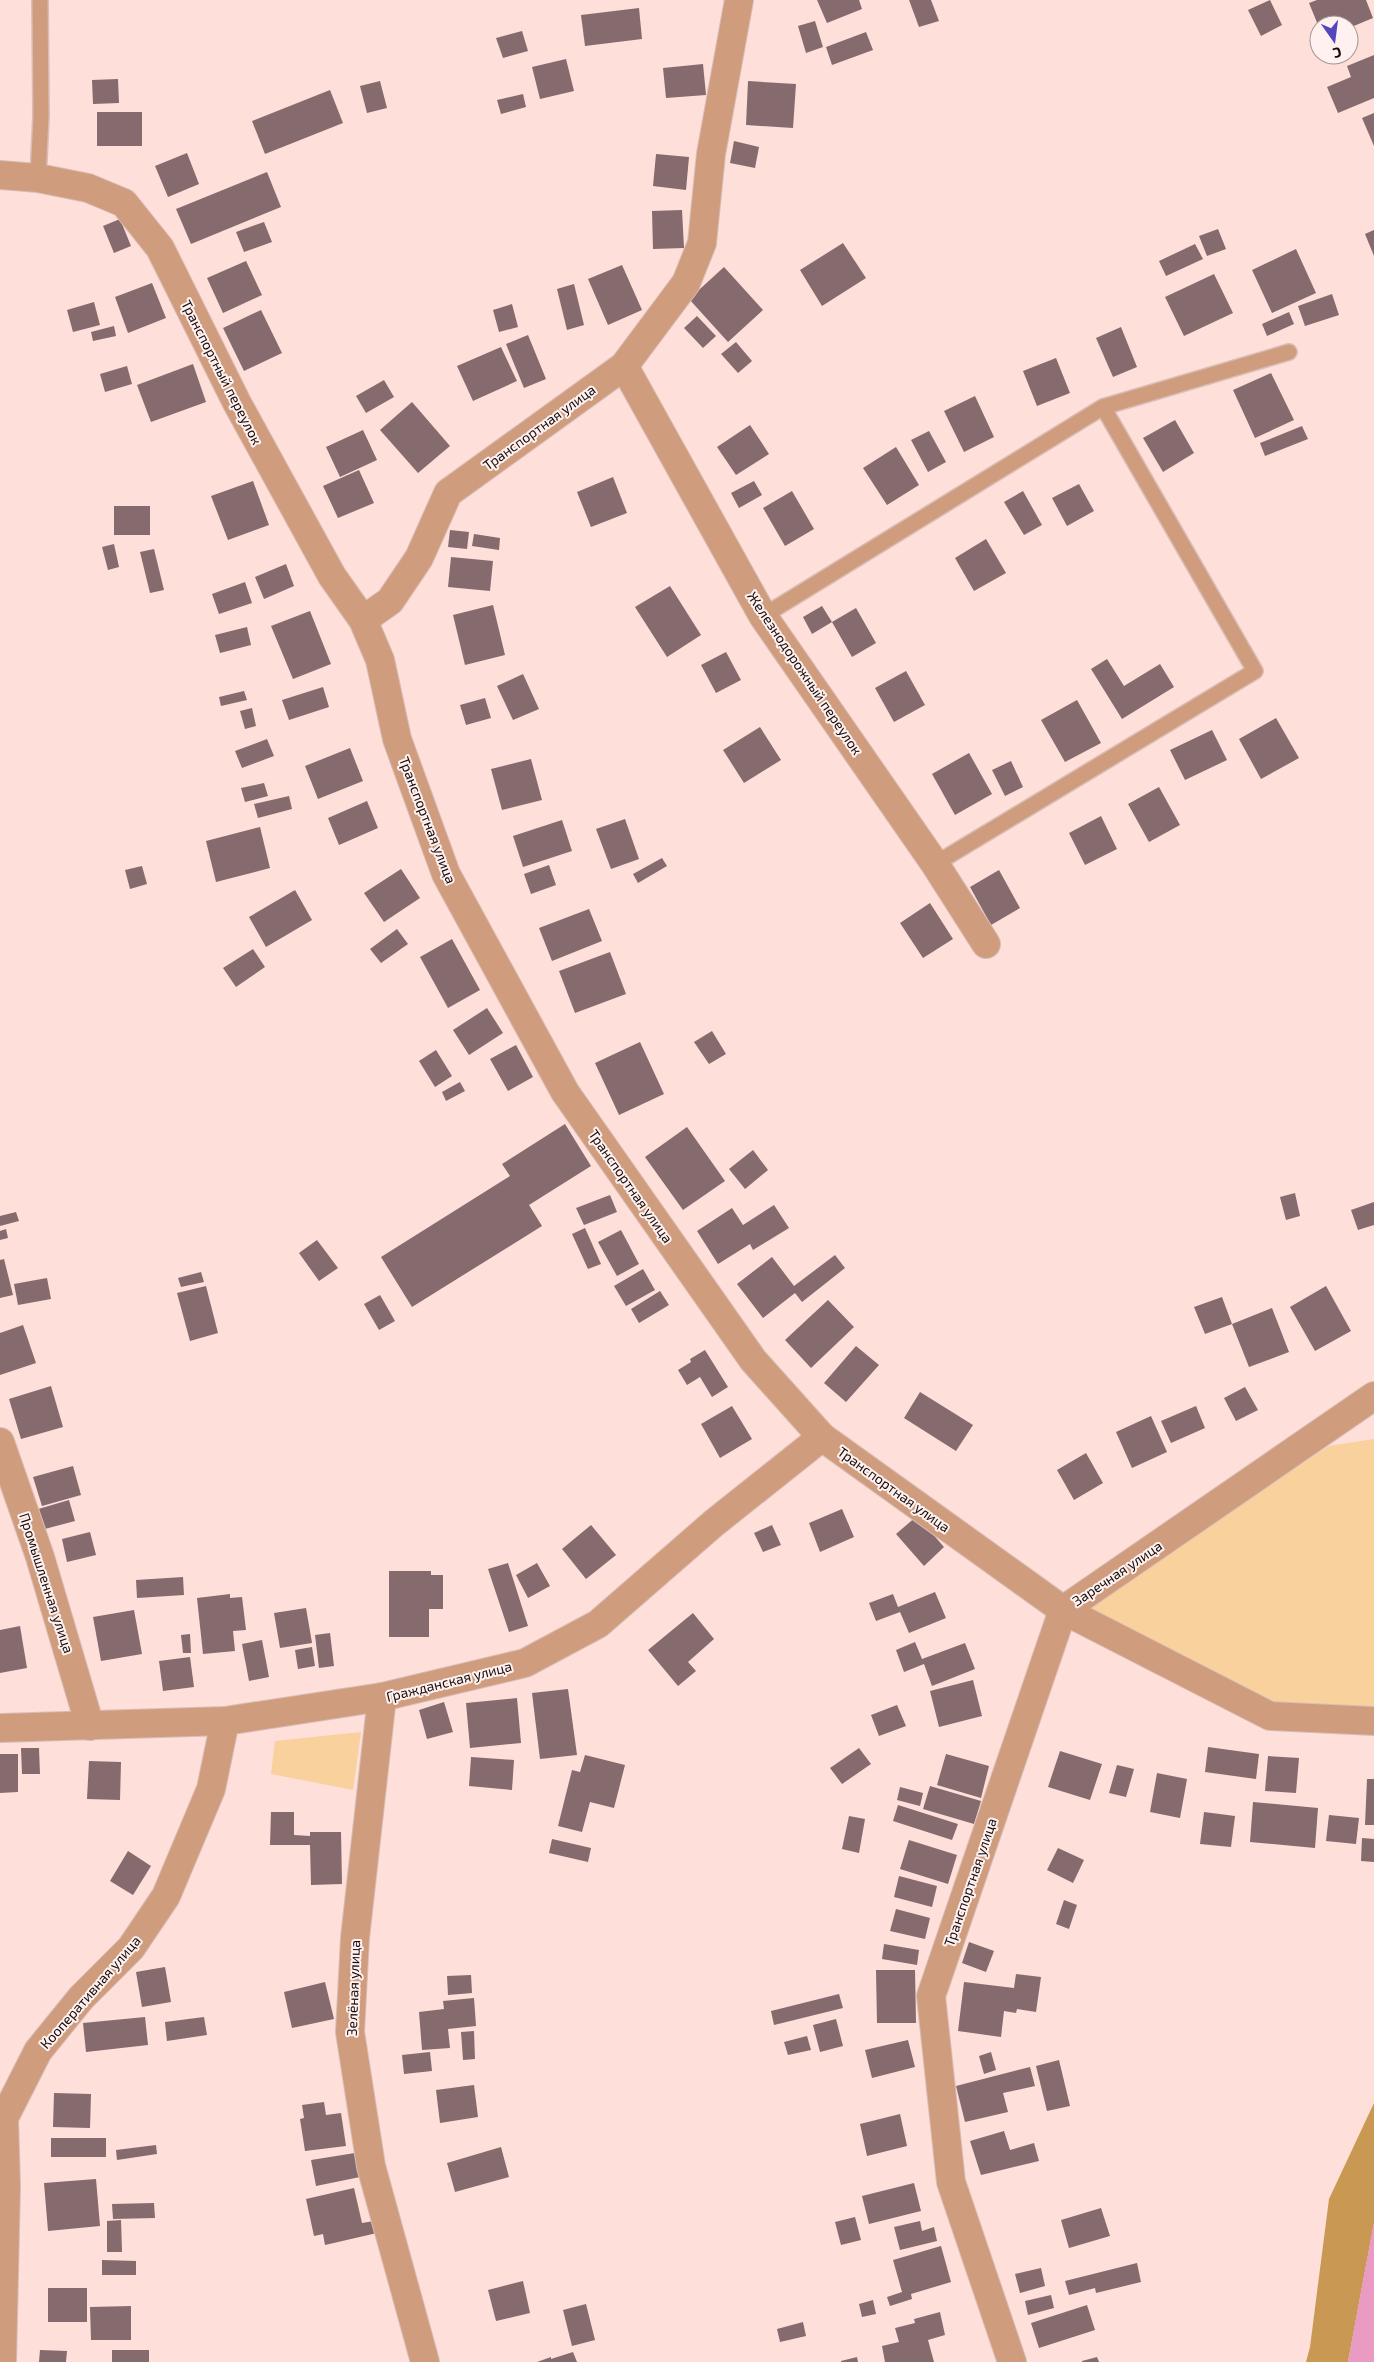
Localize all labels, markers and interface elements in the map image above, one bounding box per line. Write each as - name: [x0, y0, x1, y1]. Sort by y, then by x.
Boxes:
- north arrow: [1309, 15, 1359, 65]
- text: С: [1331, 44, 1343, 62]
- street label: Транспортный переулок: [178, 297, 266, 448]
- street label: Транспортная улица: [480, 381, 598, 473]
- street label: Железнодорожный переулок: [744, 588, 866, 758]
- street label: Транспортная улица: [396, 754, 460, 886]
- street label: Транспортная улица: [585, 1126, 677, 1246]
- street label: Транспортная улица: [835, 1443, 953, 1535]
- street label: Промышленная улица: [16, 1511, 78, 1655]
- street label: Заречная улица: [1069, 1537, 1165, 1609]
- street label: Гражданская улица: [384, 1657, 514, 1705]
- street label: Транспортная улица: [940, 1816, 1000, 1948]
- street label: Кооперативная улица: [36, 1932, 144, 2052]
- street label: Зелёная улица: [343, 1940, 363, 2036]

